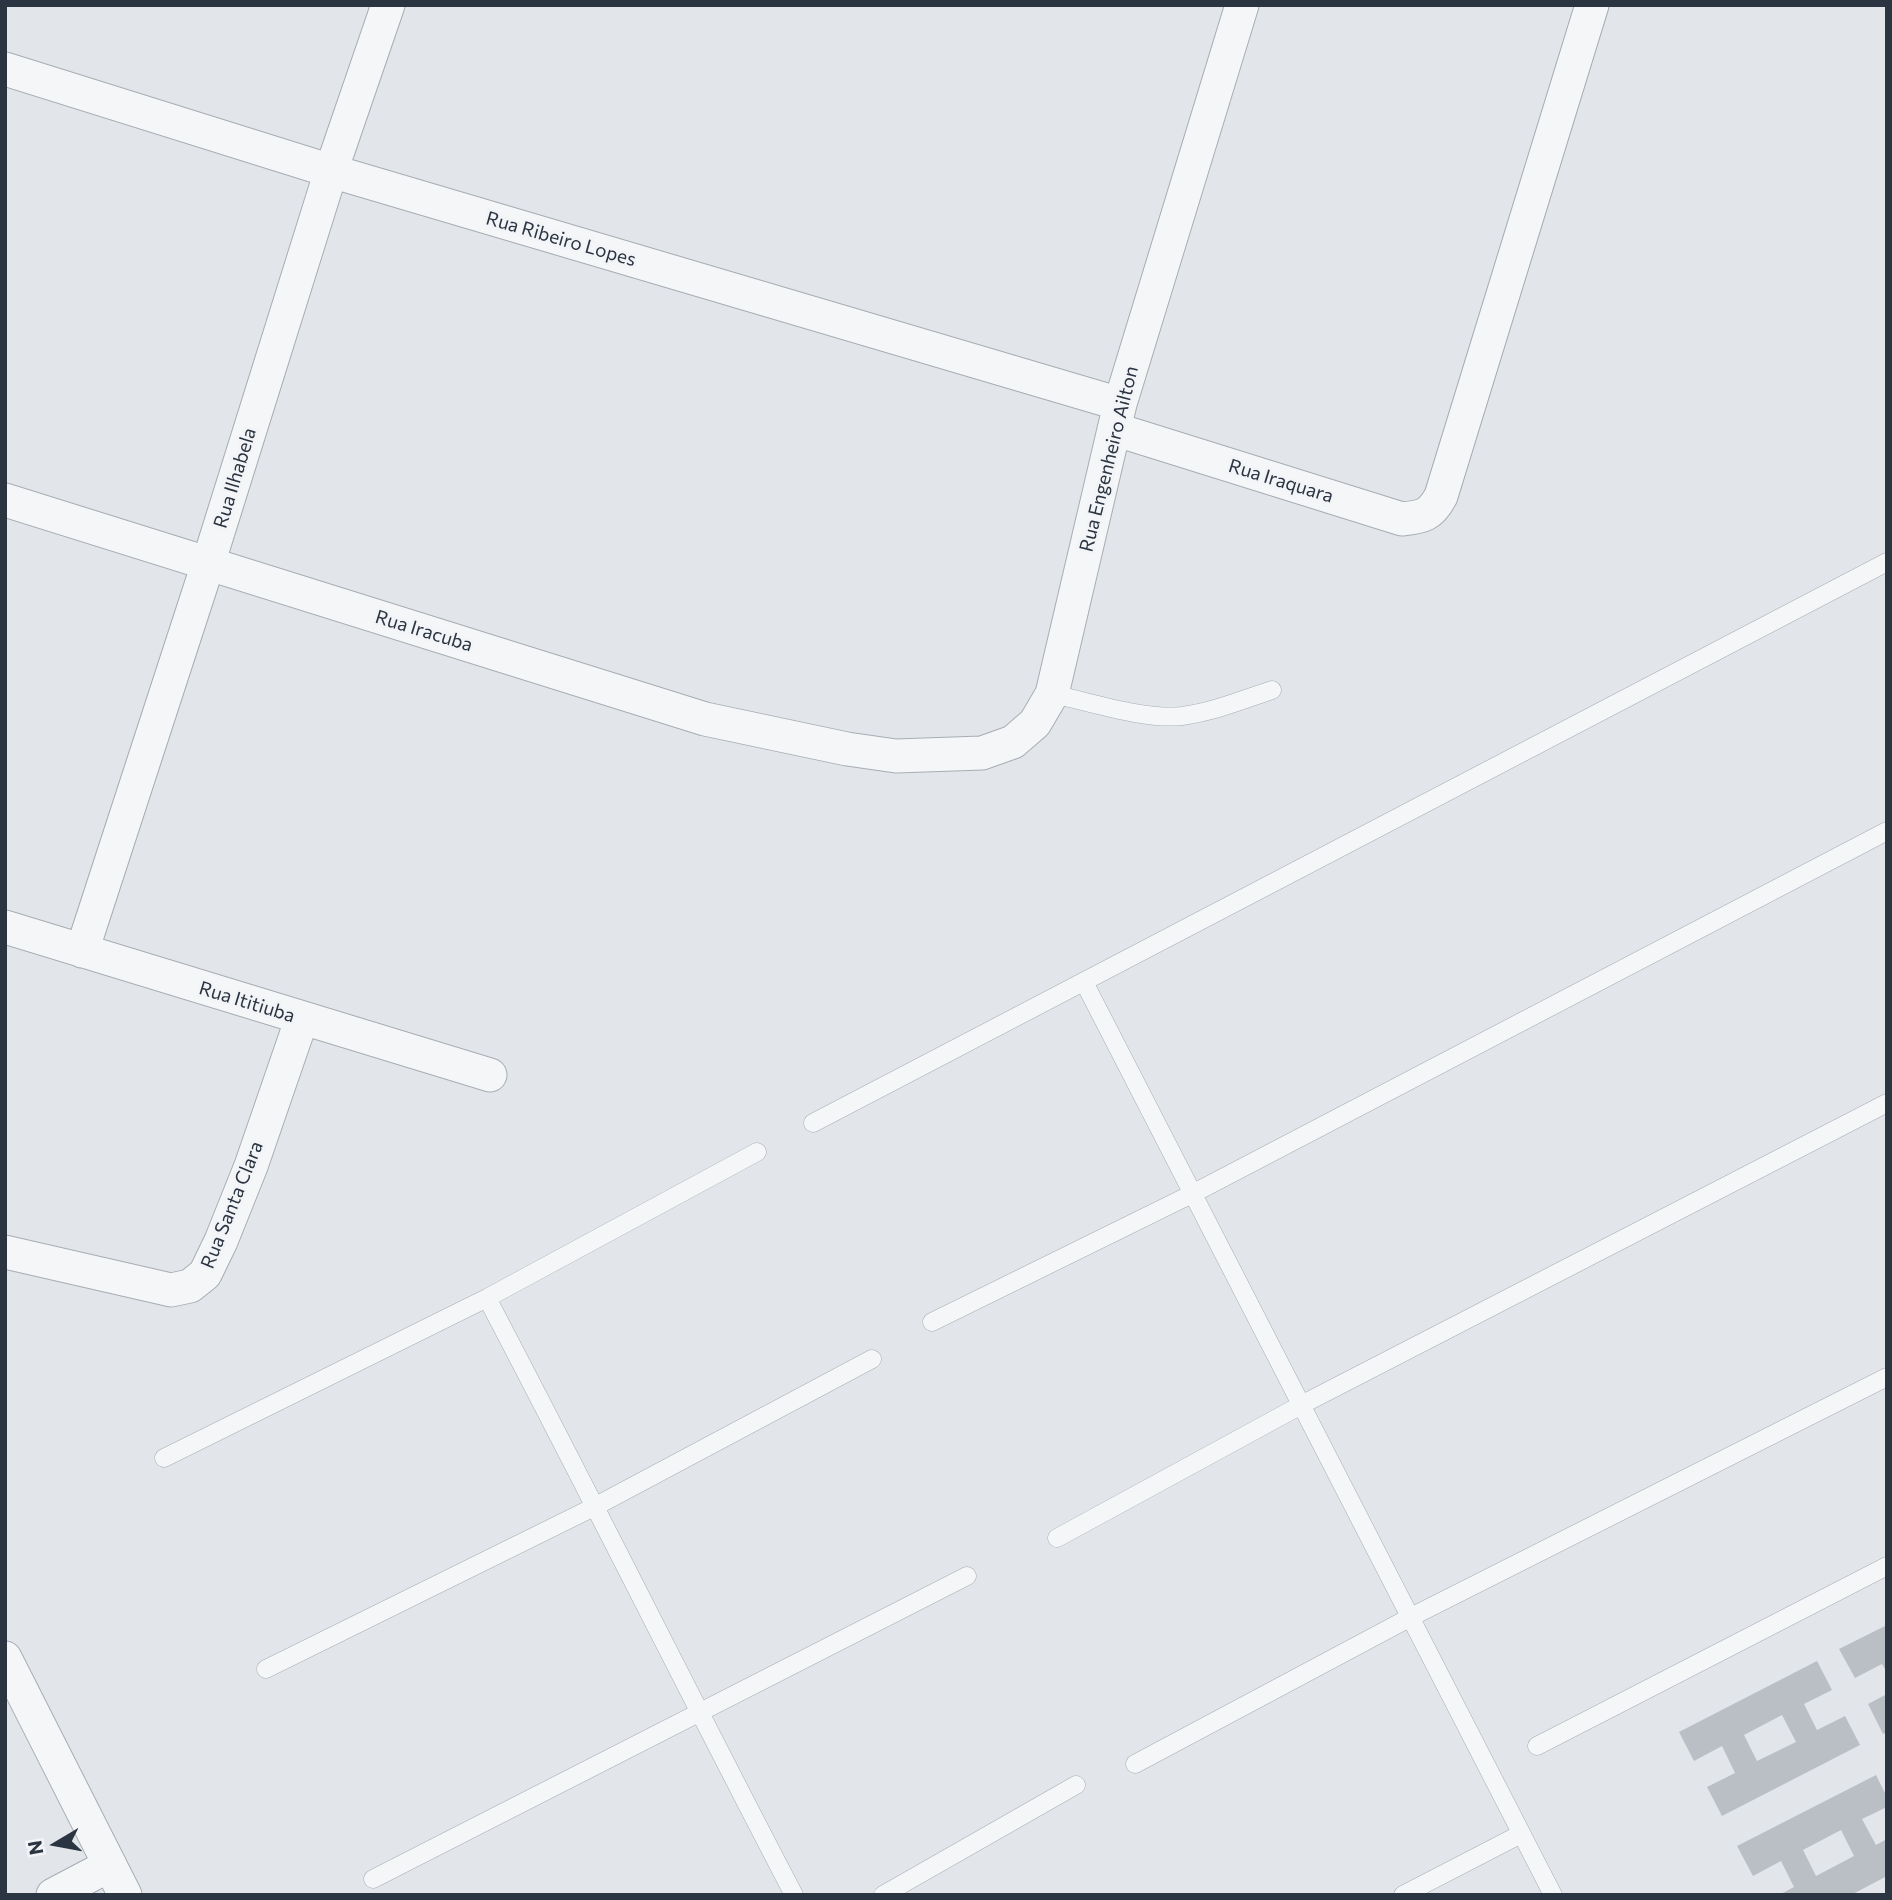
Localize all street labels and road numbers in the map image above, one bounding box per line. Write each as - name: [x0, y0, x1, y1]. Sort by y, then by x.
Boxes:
- street label: Rua Ribeiro Lopes: [483, 207, 639, 271]
- street label: Rua Engenheiro Ailton: [1075, 364, 1143, 554]
- street label: Rua Ilhabela: [209, 425, 261, 531]
- street label: Rua Iraquara: [1226, 454, 1336, 508]
- street label: Rua Iracuba: [373, 605, 475, 657]
- street label: Rua Ititiuba: [196, 977, 298, 1027]
- street label: Rua Santa Clara: [196, 1138, 268, 1272]

